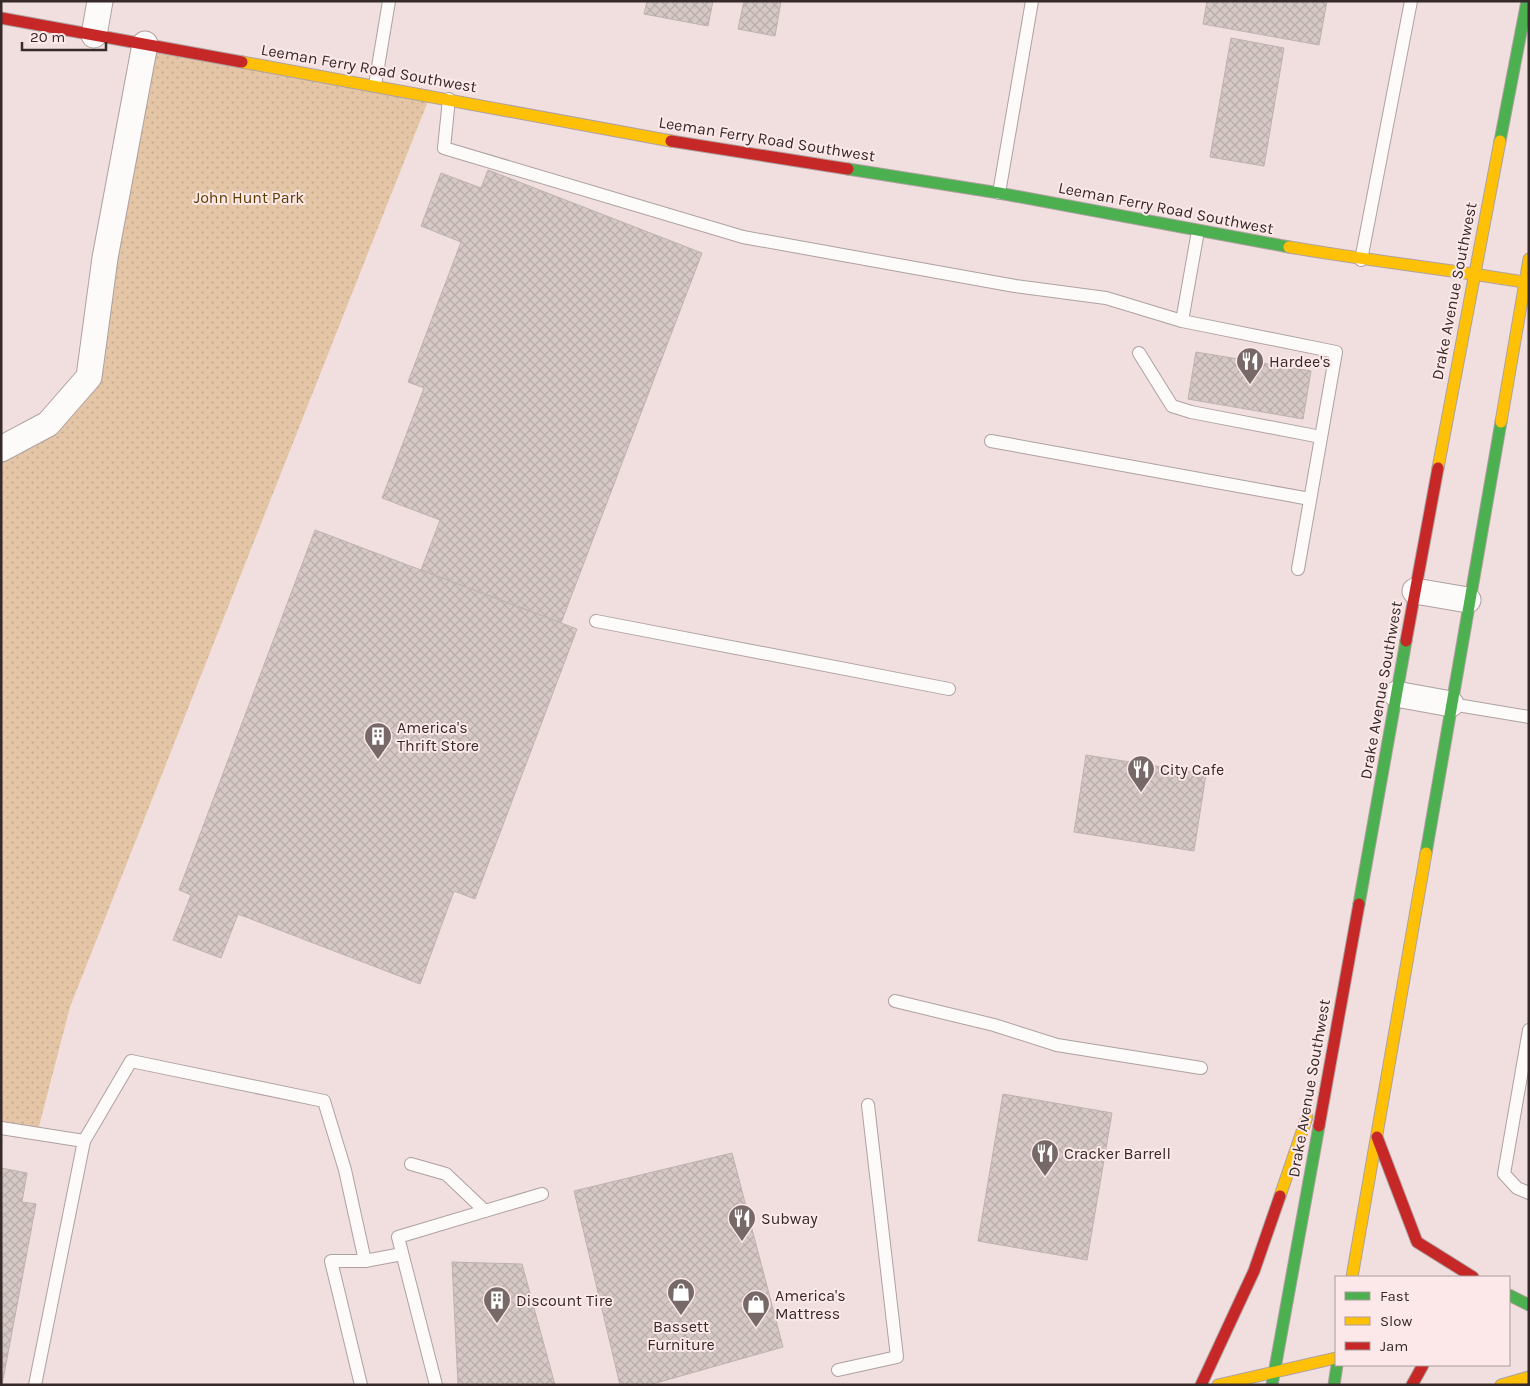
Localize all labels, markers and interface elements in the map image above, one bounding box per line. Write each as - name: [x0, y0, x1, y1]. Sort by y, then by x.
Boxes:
- scale bar: [22, 20, 106, 52]
- text: 20 m: [30, 28, 65, 46]
- street label: Leeman Ferry Road Southwest: [260, 40, 478, 96]
- street label: Leeman Ferry Road Southwest: [657, 113, 877, 165]
- street label: Leeman Ferry Road Southwest: [1057, 178, 1275, 238]
- park label: John Hunt Park: [194, 188, 304, 207]
- street label: Drake Avenue Southwest: [1427, 201, 1481, 381]
- restaurant icon: Hardee's: [1235, 346, 1265, 385]
- place label: Hardee's: [1269, 352, 1331, 371]
- street label: Drake Avenue Southwest: [1356, 599, 1406, 781]
- place label: America's Thrift Store: [397, 718, 479, 755]
- building icon: America's Thrift Store: [363, 721, 393, 760]
- restaurant icon: City Cafe: [1126, 754, 1156, 793]
- place label: City Cafe: [1160, 760, 1224, 779]
- street label: Drake Avenue Southwest: [1284, 997, 1334, 1179]
- restaurant icon: Cracker Barrell: [1030, 1138, 1060, 1177]
- place label: Cracker Barrell: [1064, 1144, 1171, 1163]
- restaurant icon: Subway: [727, 1203, 757, 1242]
- place label: Subway: [761, 1209, 818, 1228]
- legend: [1335, 1276, 1510, 1366]
- shop icon: Bassett Furniture: [666, 1277, 696, 1316]
- building icon: Discount Tire: [482, 1285, 512, 1324]
- place label: America's Mattress: [775, 1286, 846, 1323]
- text: Fast: [1380, 1287, 1410, 1305]
- shop icon: America's Mattress: [741, 1289, 771, 1328]
- place label: Discount Tire: [516, 1291, 613, 1310]
- text: Slow: [1380, 1312, 1412, 1330]
- place label: Bassett Furniture: [647, 1317, 715, 1354]
- text: Jam: [1380, 1337, 1408, 1355]

